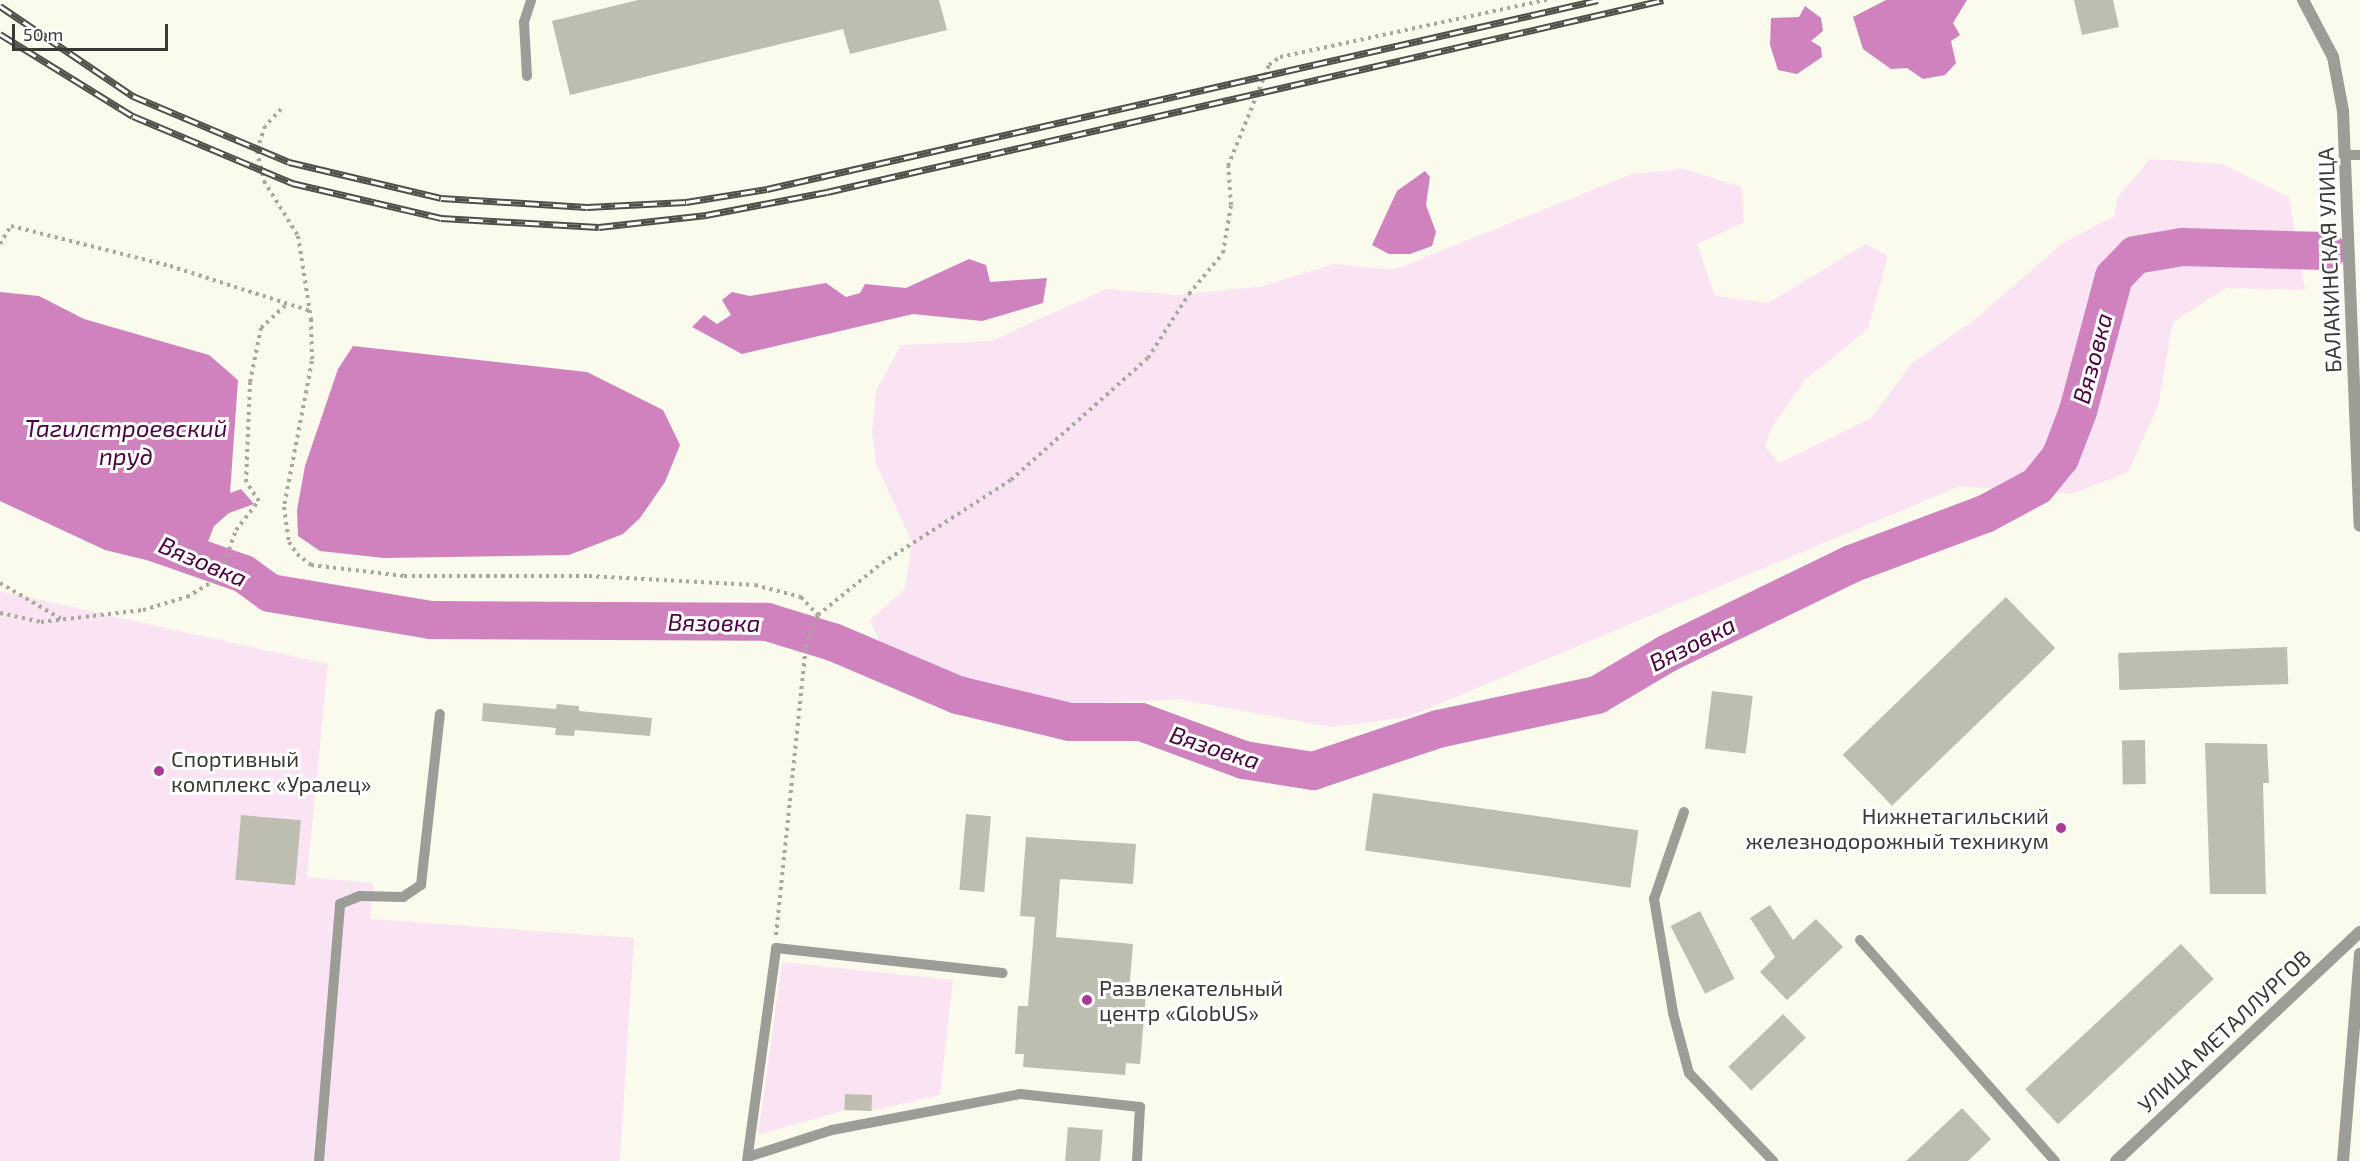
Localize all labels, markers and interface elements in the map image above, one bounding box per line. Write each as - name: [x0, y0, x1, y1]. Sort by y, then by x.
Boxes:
- scale bar: [15, 12, 171, 50]
- text: 50 m: [23, 23, 63, 45]
- street label: БАЛАКИНСКАЯ УЛИЦА: [2312, 147, 2346, 373]
- water label: Вязовка: [2066, 309, 2118, 407]
- water label: Тагилстроевский пруд: [25, 414, 227, 470]
- water label: Вязовка: [155, 530, 251, 592]
- water label: Вязовка: [667, 607, 761, 637]
- water label: Вязовка: [1644, 609, 1740, 677]
- water label: Вязовка: [1166, 719, 1264, 775]
- place label: Спортивный комплекс «Уралец»: [171, 745, 371, 796]
- marker: Спортивный комплекс «Уралец»: [152, 764, 166, 778]
- place label: Нижнетагильский железнодорожный техникум: [1746, 802, 2049, 854]
- marker: Нижнетагильский железнодорожный техникум: [2054, 821, 2068, 835]
- street label: УЛИЦА МЕТАЛЛУРГОВ: [2132, 944, 2316, 1118]
- place label: Развлекательный центр «GlobUS»: [1099, 974, 1283, 1026]
- marker: Развлекательный центр «GlobUS»: [1080, 993, 1094, 1007]

